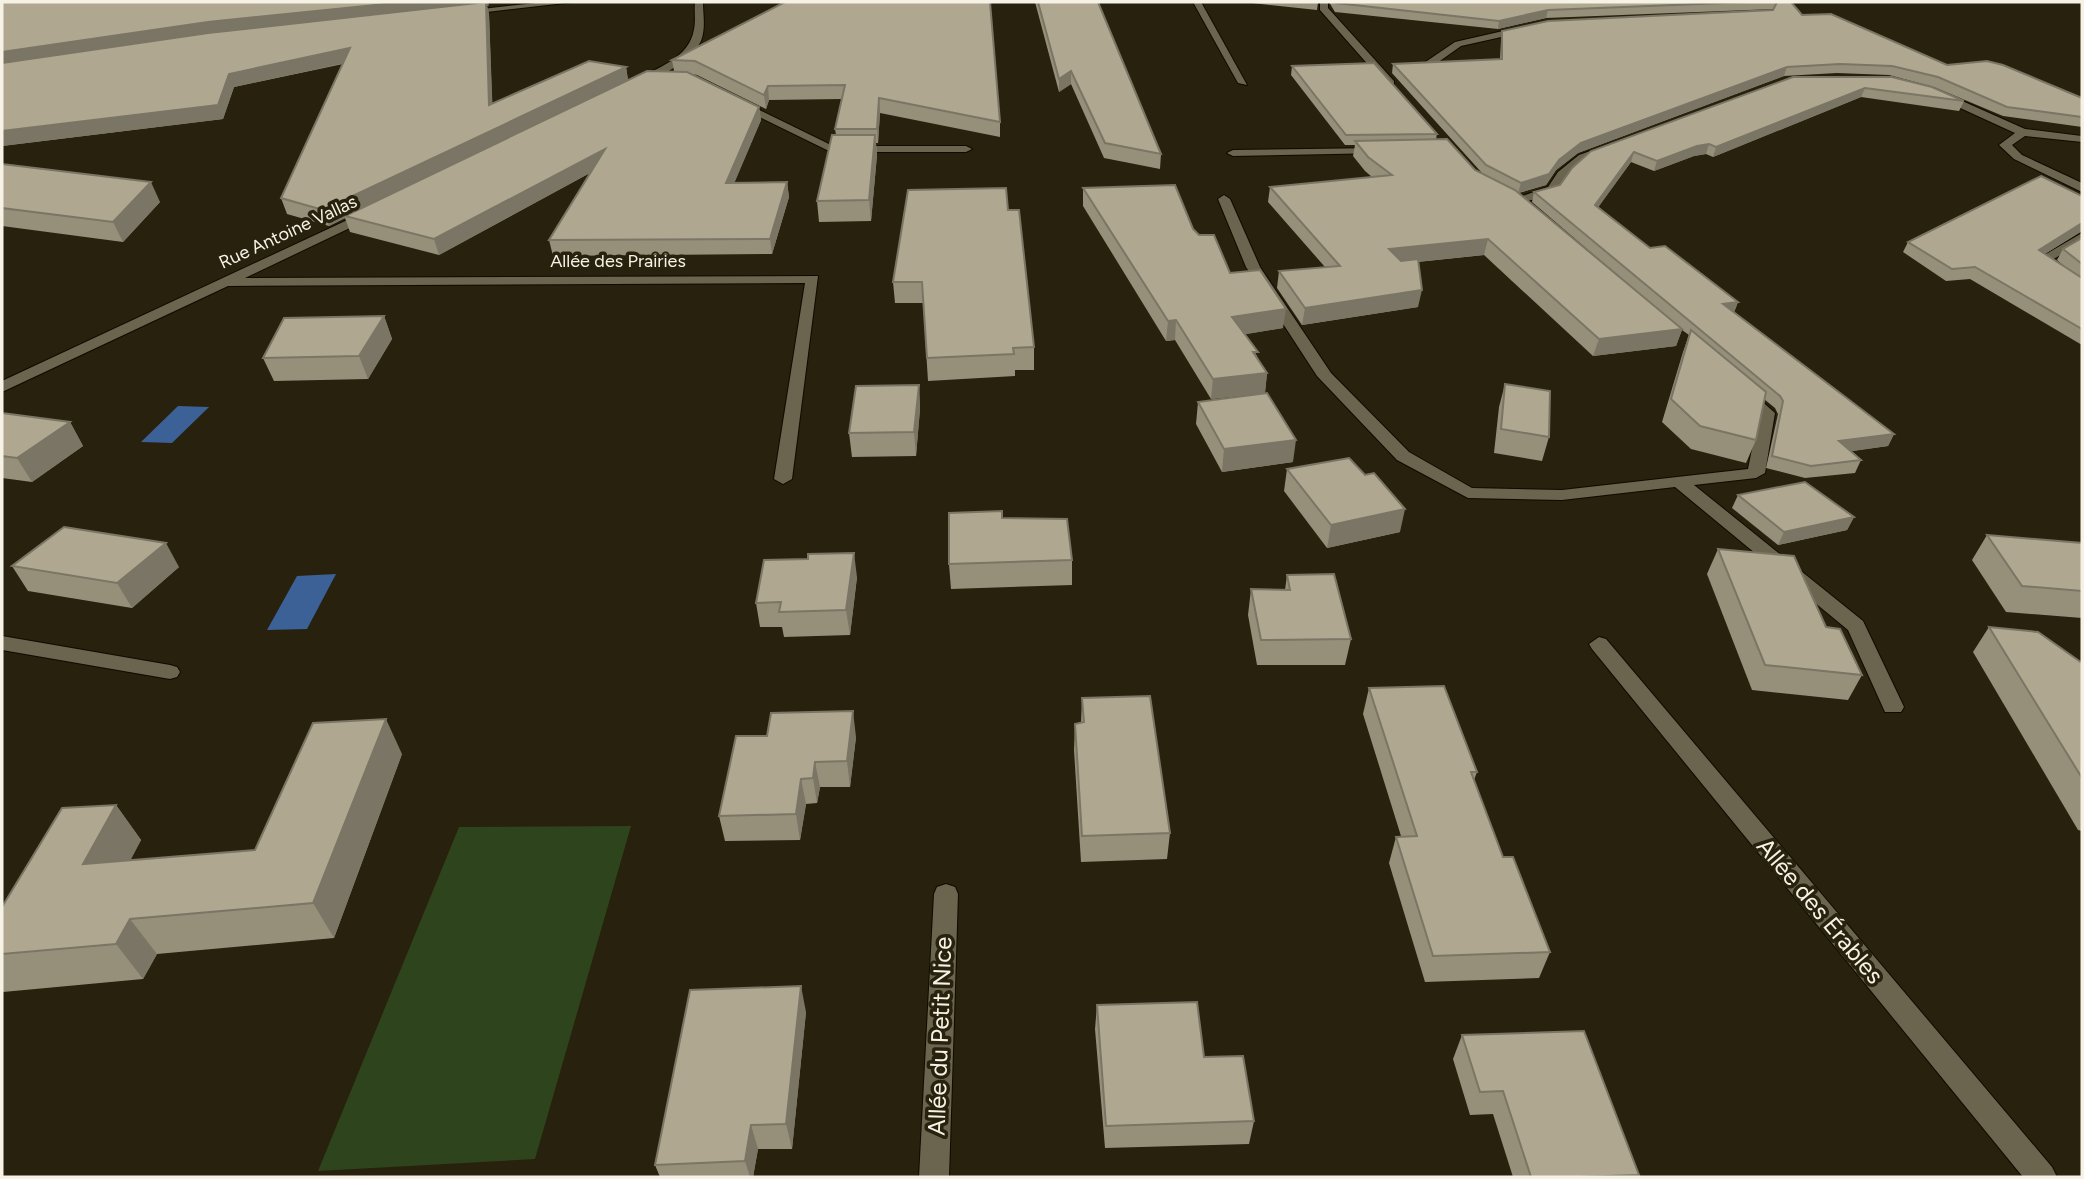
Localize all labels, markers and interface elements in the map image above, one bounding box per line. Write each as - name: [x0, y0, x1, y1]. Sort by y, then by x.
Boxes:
- street label: Rue Antoine Vallas: [215, 190, 361, 274]
- street label: Allée des Prairies: [550, 250, 686, 272]
- street label: Allée des Érables: [1751, 832, 1890, 989]
- street label: Allée du Petit Nice: [922, 936, 957, 1136]

